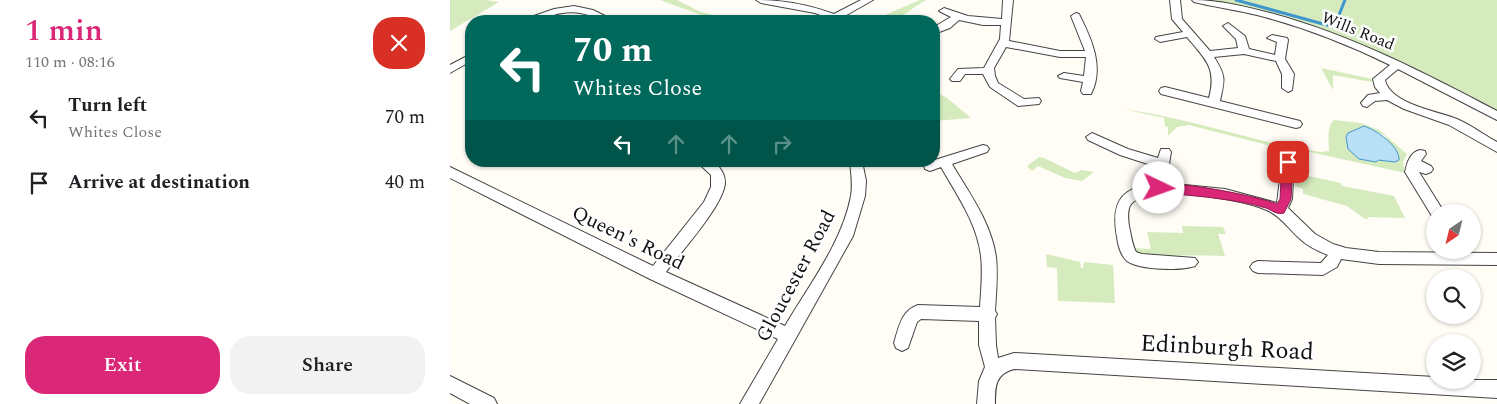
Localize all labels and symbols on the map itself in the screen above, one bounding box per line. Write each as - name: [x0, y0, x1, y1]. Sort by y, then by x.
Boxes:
- street label: Wills Road: [1318, 5, 1398, 57]
- pin: [1267, 141, 1309, 183]
- position arrow: [1132, 161, 1184, 213]
- street label: Queen's Road: [567, 198, 689, 278]
- north arrow: [1426, 204, 1481, 259]
- street label: Gloucester Road: [749, 205, 843, 347]
- street label: Edinburgh Road: [1139, 325, 1315, 371]

